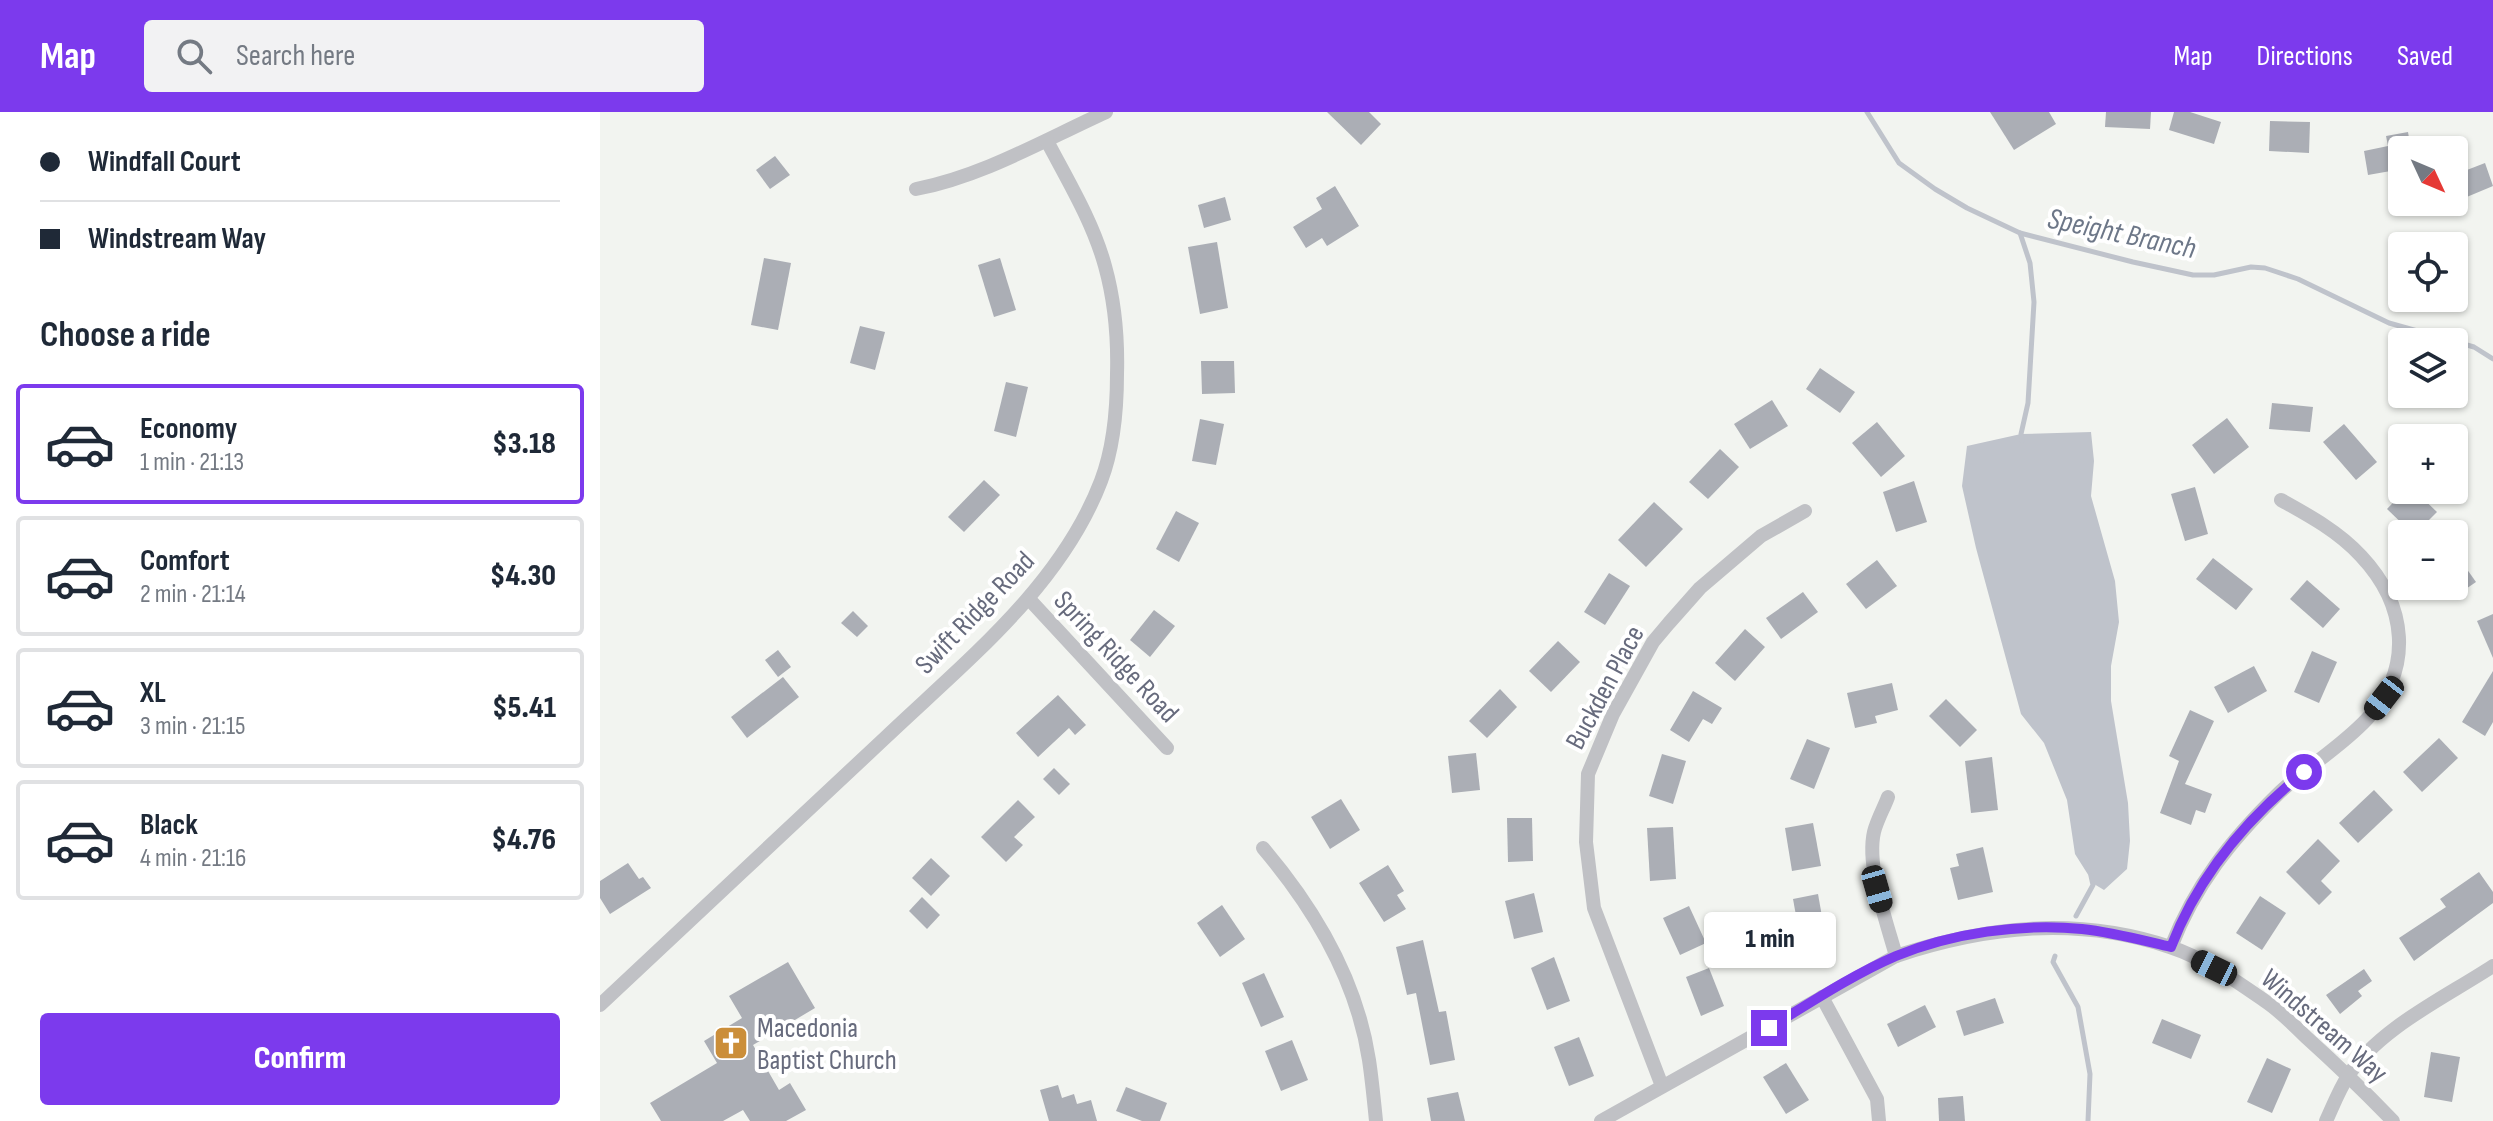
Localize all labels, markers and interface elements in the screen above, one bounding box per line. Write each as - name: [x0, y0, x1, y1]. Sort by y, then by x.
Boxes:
- search box: [144, 20, 704, 92]
- text: Map: [40, 34, 96, 79]
- icon: search: [172, 34, 216, 78]
- text: Search here: [236, 38, 355, 74]
- text: Map: [2174, 40, 2213, 73]
- text: Directions: [2257, 40, 2353, 73]
- text: Saved: [2397, 40, 2453, 73]
- north arrow: [2388, 136, 2468, 216]
- map controls: [2388, 136, 2468, 600]
- text: Windfall Court: [88, 144, 241, 180]
- water label: Speight Branch: [2044, 201, 2199, 267]
- text: Windstream Way: [88, 221, 266, 257]
- button: locate: [2388, 232, 2468, 312]
- text: Choose a ride: [40, 314, 211, 357]
- button: layers: [2388, 328, 2468, 408]
- icon: car: [44, 408, 116, 480]
- text: Economy: [140, 411, 237, 447]
- button: +: [2388, 424, 2468, 504]
- text: $3.18: [492, 426, 556, 462]
- text: 1 min · 21:13: [140, 447, 244, 478]
- button: −: [2388, 520, 2468, 600]
- icon: car: [44, 540, 116, 612]
- text: Comfort: [140, 543, 230, 579]
- street label: Swift Ridge Road: [909, 545, 1042, 681]
- text: $4.30: [490, 558, 556, 594]
- text: 2 min · 21:14: [140, 579, 246, 610]
- street label: Spring Ridge Road: [1047, 584, 1185, 730]
- street label: Buckden Place: [1559, 620, 1652, 755]
- icon: car: [44, 672, 116, 744]
- car: [2360, 672, 2408, 724]
- text: XL: [140, 675, 166, 711]
- text: $5.41: [492, 690, 556, 726]
- text: 3 min · 21:15: [140, 711, 245, 742]
- route start: [2286, 754, 2322, 790]
- icon: car: [44, 804, 116, 876]
- text: Black: [140, 807, 198, 843]
- text: $4.76: [492, 822, 556, 858]
- text: 4 min · 21:16: [140, 843, 246, 874]
- car: [1859, 863, 1895, 915]
- callout: 1 min: [1703, 912, 1835, 968]
- text: 1 min: [1745, 924, 1795, 955]
- car: [2187, 947, 2241, 989]
- street label: Windstream Way: [2254, 962, 2394, 1090]
- route end: [1751, 1010, 1787, 1046]
- place label: Macedonia Baptist Church: [757, 1012, 897, 1077]
- button: Confirm: [40, 1013, 560, 1105]
- church icon: Macedonia Baptist Church: [712, 1024, 750, 1062]

